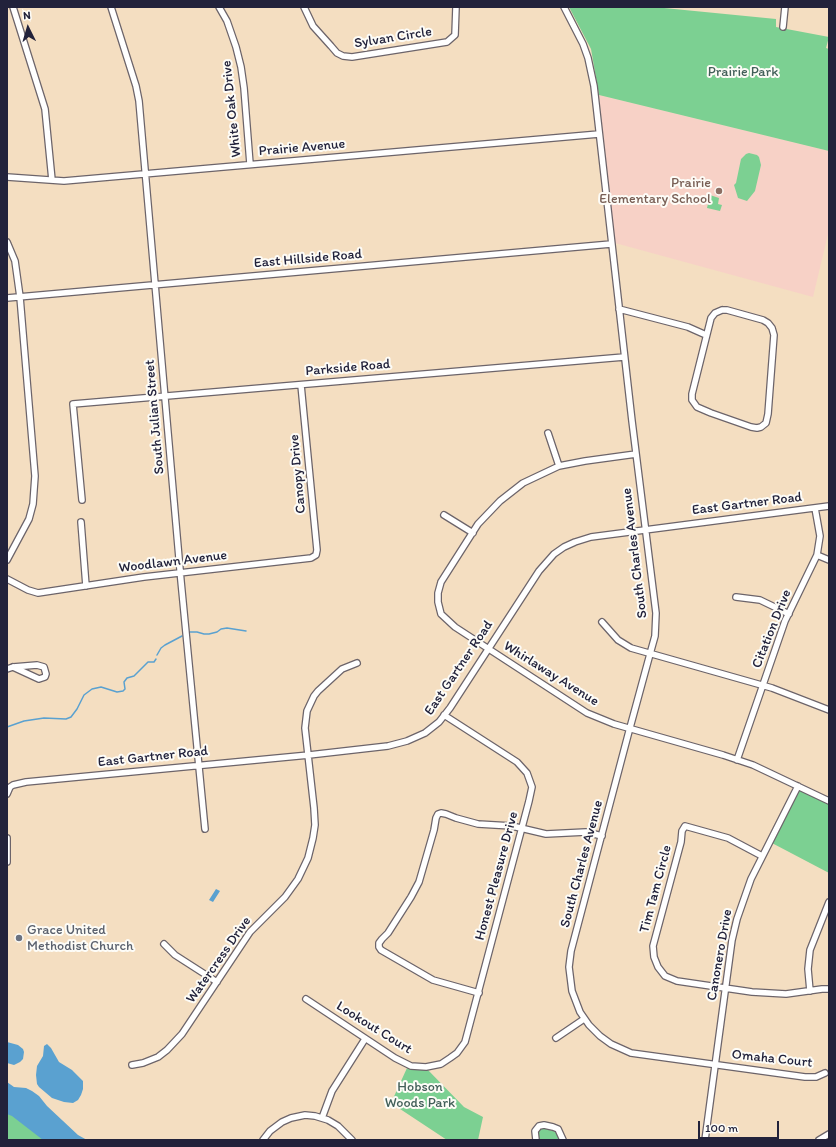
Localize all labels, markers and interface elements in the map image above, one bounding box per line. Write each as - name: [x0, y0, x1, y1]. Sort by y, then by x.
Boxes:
- north arrow: [8, 8, 48, 48]
- text: N: [23, 9, 31, 22]
- street label: Sylvan Circle: [353, 24, 433, 52]
- street label: White Oak Drive: [219, 60, 245, 158]
- park label: Prairie Park: [708, 64, 778, 80]
- street label: Prairie Avenue: [258, 136, 346, 160]
- place label: Prairie Elementary School: [599, 175, 711, 208]
- marker: Prairie Elementary School: [714, 186, 724, 196]
- street label: East Hillside Road: [253, 246, 363, 272]
- street label: Parkside Road: [305, 356, 391, 380]
- street label: South Julian Street: [142, 359, 168, 475]
- street label: Canopy Drive: [286, 434, 310, 514]
- street label: South Charles Avenue: [619, 487, 651, 619]
- street label: East Gartner Road: [691, 489, 803, 519]
- street label: Woodlawn Avenue: [118, 547, 228, 577]
- street label: Citation Drive: [749, 587, 795, 671]
- street label: East Gartner Road: [421, 617, 497, 719]
- street label: Whirlaway Avenue: [500, 638, 602, 710]
- street label: East Gartner Road: [97, 743, 209, 771]
- street label: South Charles Avenue: [557, 798, 607, 930]
- street label: Honest Pleasure Drive: [472, 810, 522, 942]
- street label: Tim Tam Circle: [636, 843, 676, 935]
- street label: Canonero Drive: [704, 908, 736, 1002]
- street label: Watercress Drive: [183, 913, 255, 1007]
- place label: Grace United Methodist Church: [27, 922, 134, 954]
- marker: Grace United Methodist Church: [14, 933, 24, 943]
- street label: Lookout Court: [333, 998, 415, 1058]
- street label: Omaha Court: [731, 1046, 813, 1072]
- park label: Hobson Woods Park: [385, 1079, 455, 1112]
- scale bar: [700, 1113, 781, 1139]
- text: 100 m: [705, 1121, 738, 1135]

